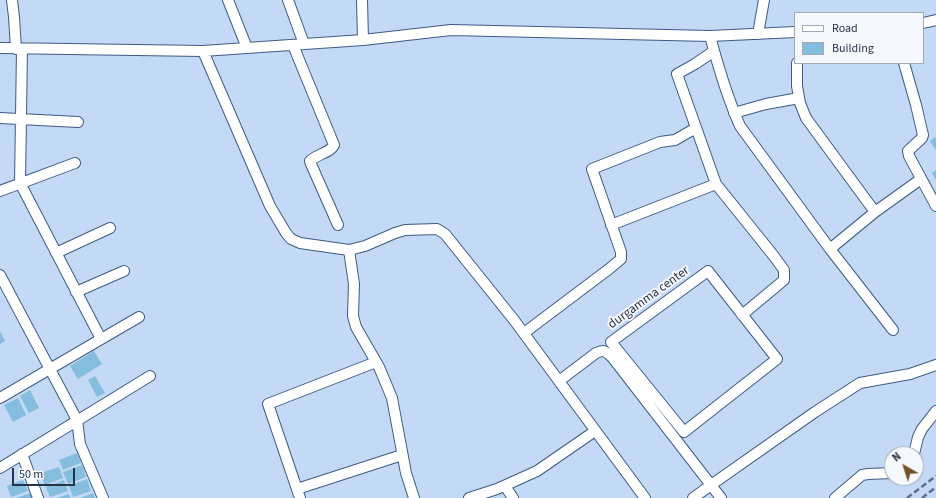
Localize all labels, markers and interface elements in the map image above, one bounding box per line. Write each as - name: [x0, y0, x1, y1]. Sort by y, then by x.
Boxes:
- legend: [794, 12, 924, 64]
- text: Road: [832, 20, 858, 37]
- text: Building: [832, 40, 874, 57]
- street label: durgamma center: [605, 263, 693, 333]
- north arrow: [884, 446, 924, 486]
- text: N: [889, 449, 904, 465]
- scale bar: [14, 460, 77, 486]
- text: 50 m: [19, 466, 43, 483]

